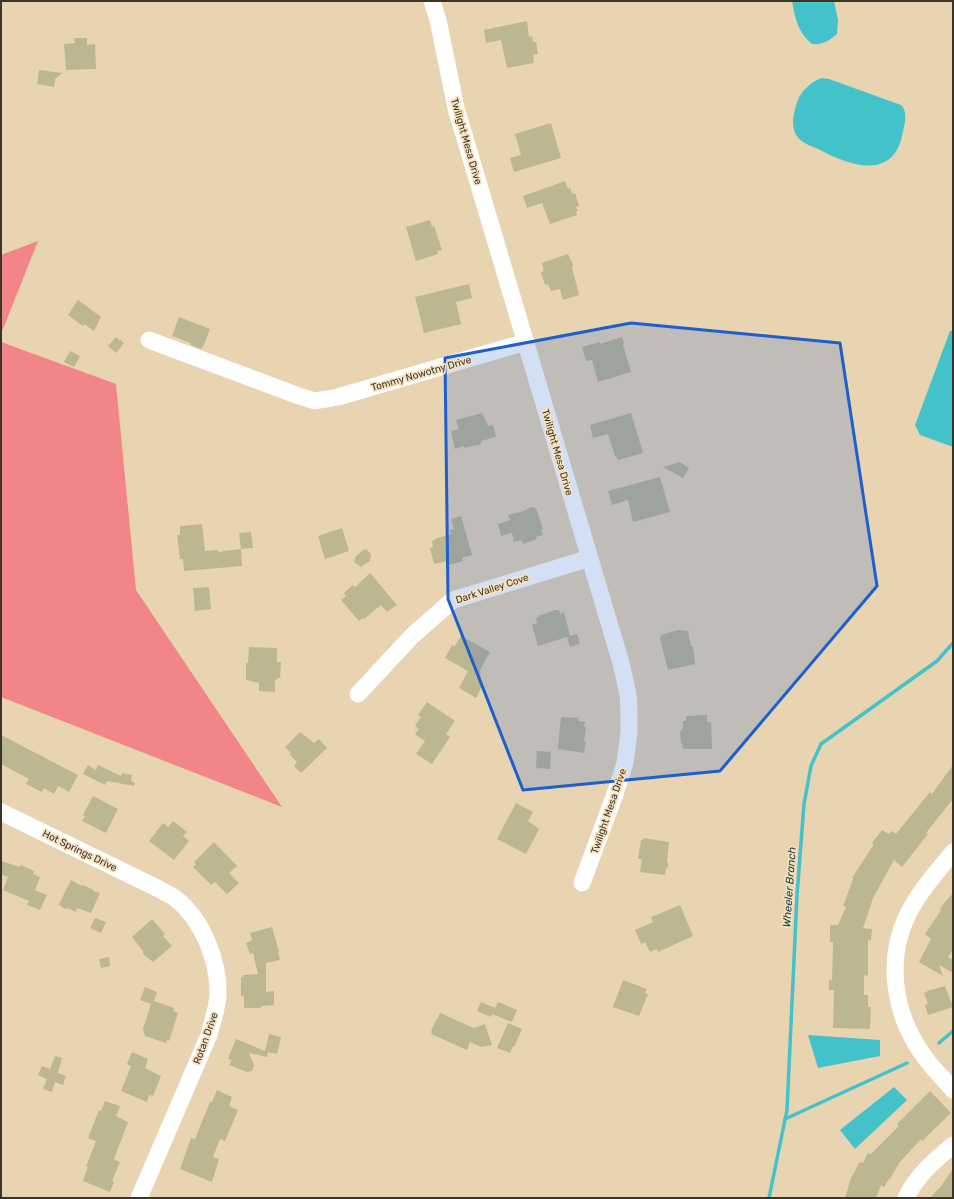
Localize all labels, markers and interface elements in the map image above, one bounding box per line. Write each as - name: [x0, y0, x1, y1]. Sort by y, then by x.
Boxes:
- street label: Twilight Mesa Drive: [448, 97, 484, 186]
- street label: Tommy Nowotny Drive: [370, 354, 473, 394]
- street label: Twilight Mesa Drive: [539, 408, 575, 497]
- street label: Dark Valley Cove: [454, 571, 531, 606]
- street label: Twilight Mesa Drive: [589, 767, 629, 856]
- street label: Hot Springs Drive: [40, 828, 119, 874]
- water label: Wheeler Branch: [780, 846, 799, 928]
- street label: Rotan Drive: [191, 1010, 221, 1066]

